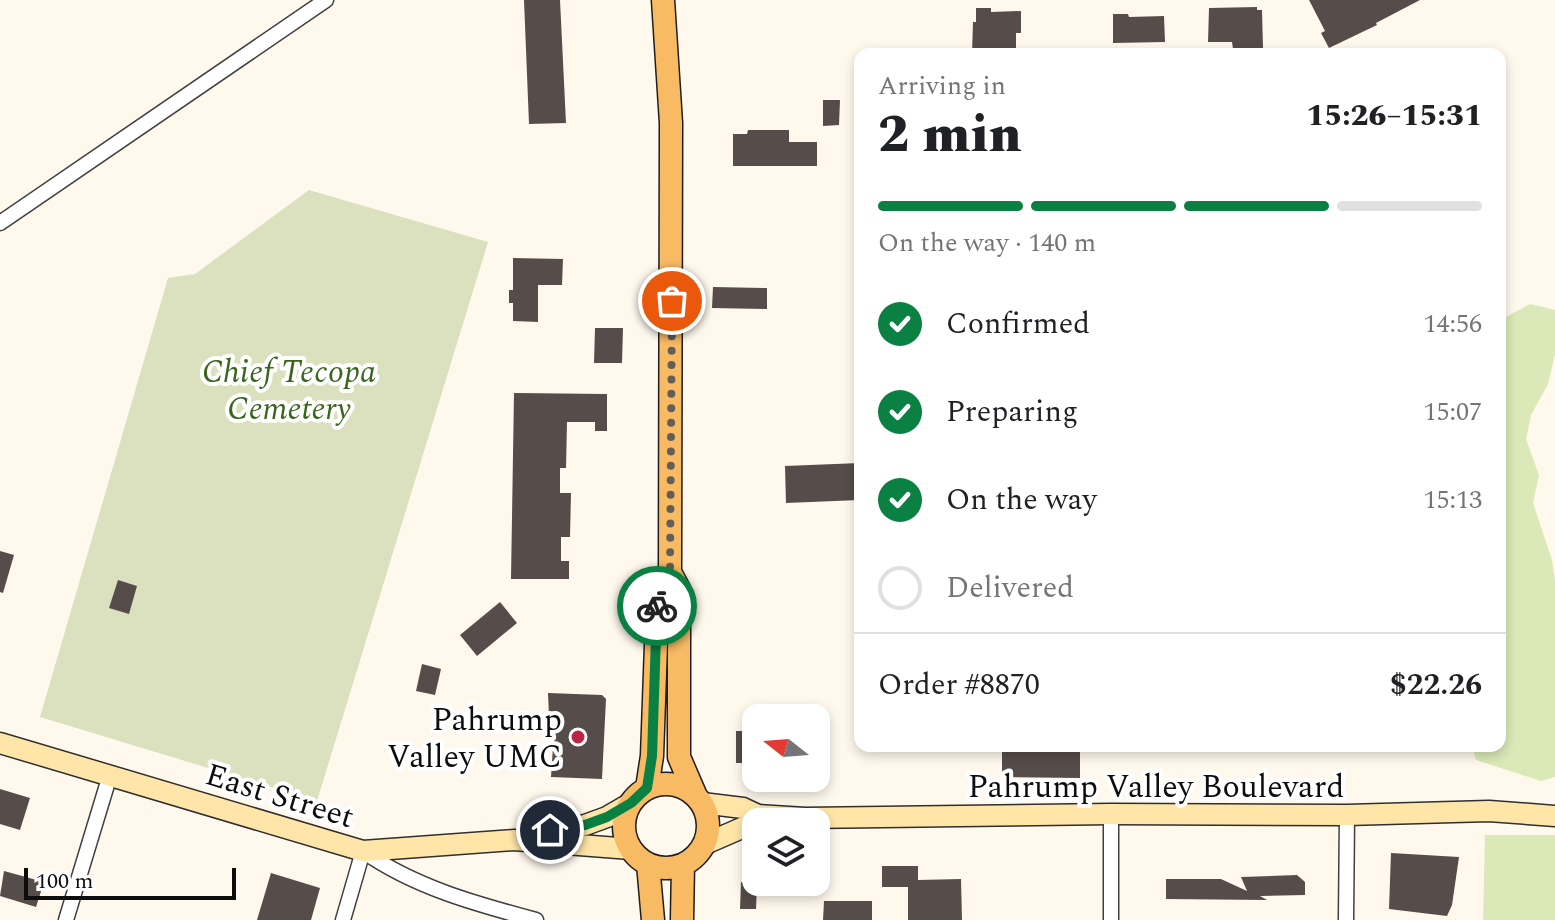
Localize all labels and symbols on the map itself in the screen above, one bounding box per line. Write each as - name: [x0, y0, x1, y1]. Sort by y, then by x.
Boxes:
- pin: [638, 267, 706, 335]
- park label: Chief Tecopa Cemetery: [202, 348, 376, 434]
- courier: [617, 566, 697, 646]
- place label: Pahrump Valley UMC: [387, 696, 562, 782]
- north arrow: [742, 704, 830, 792]
- marker: Pahrump Valley UMC: [569, 728, 587, 746]
- street label: East Street: [199, 751, 360, 842]
- street label: Pahrump Valley Boulevard: [968, 763, 1344, 812]
- pin: [516, 796, 584, 864]
- scale bar: [24, 864, 236, 900]

